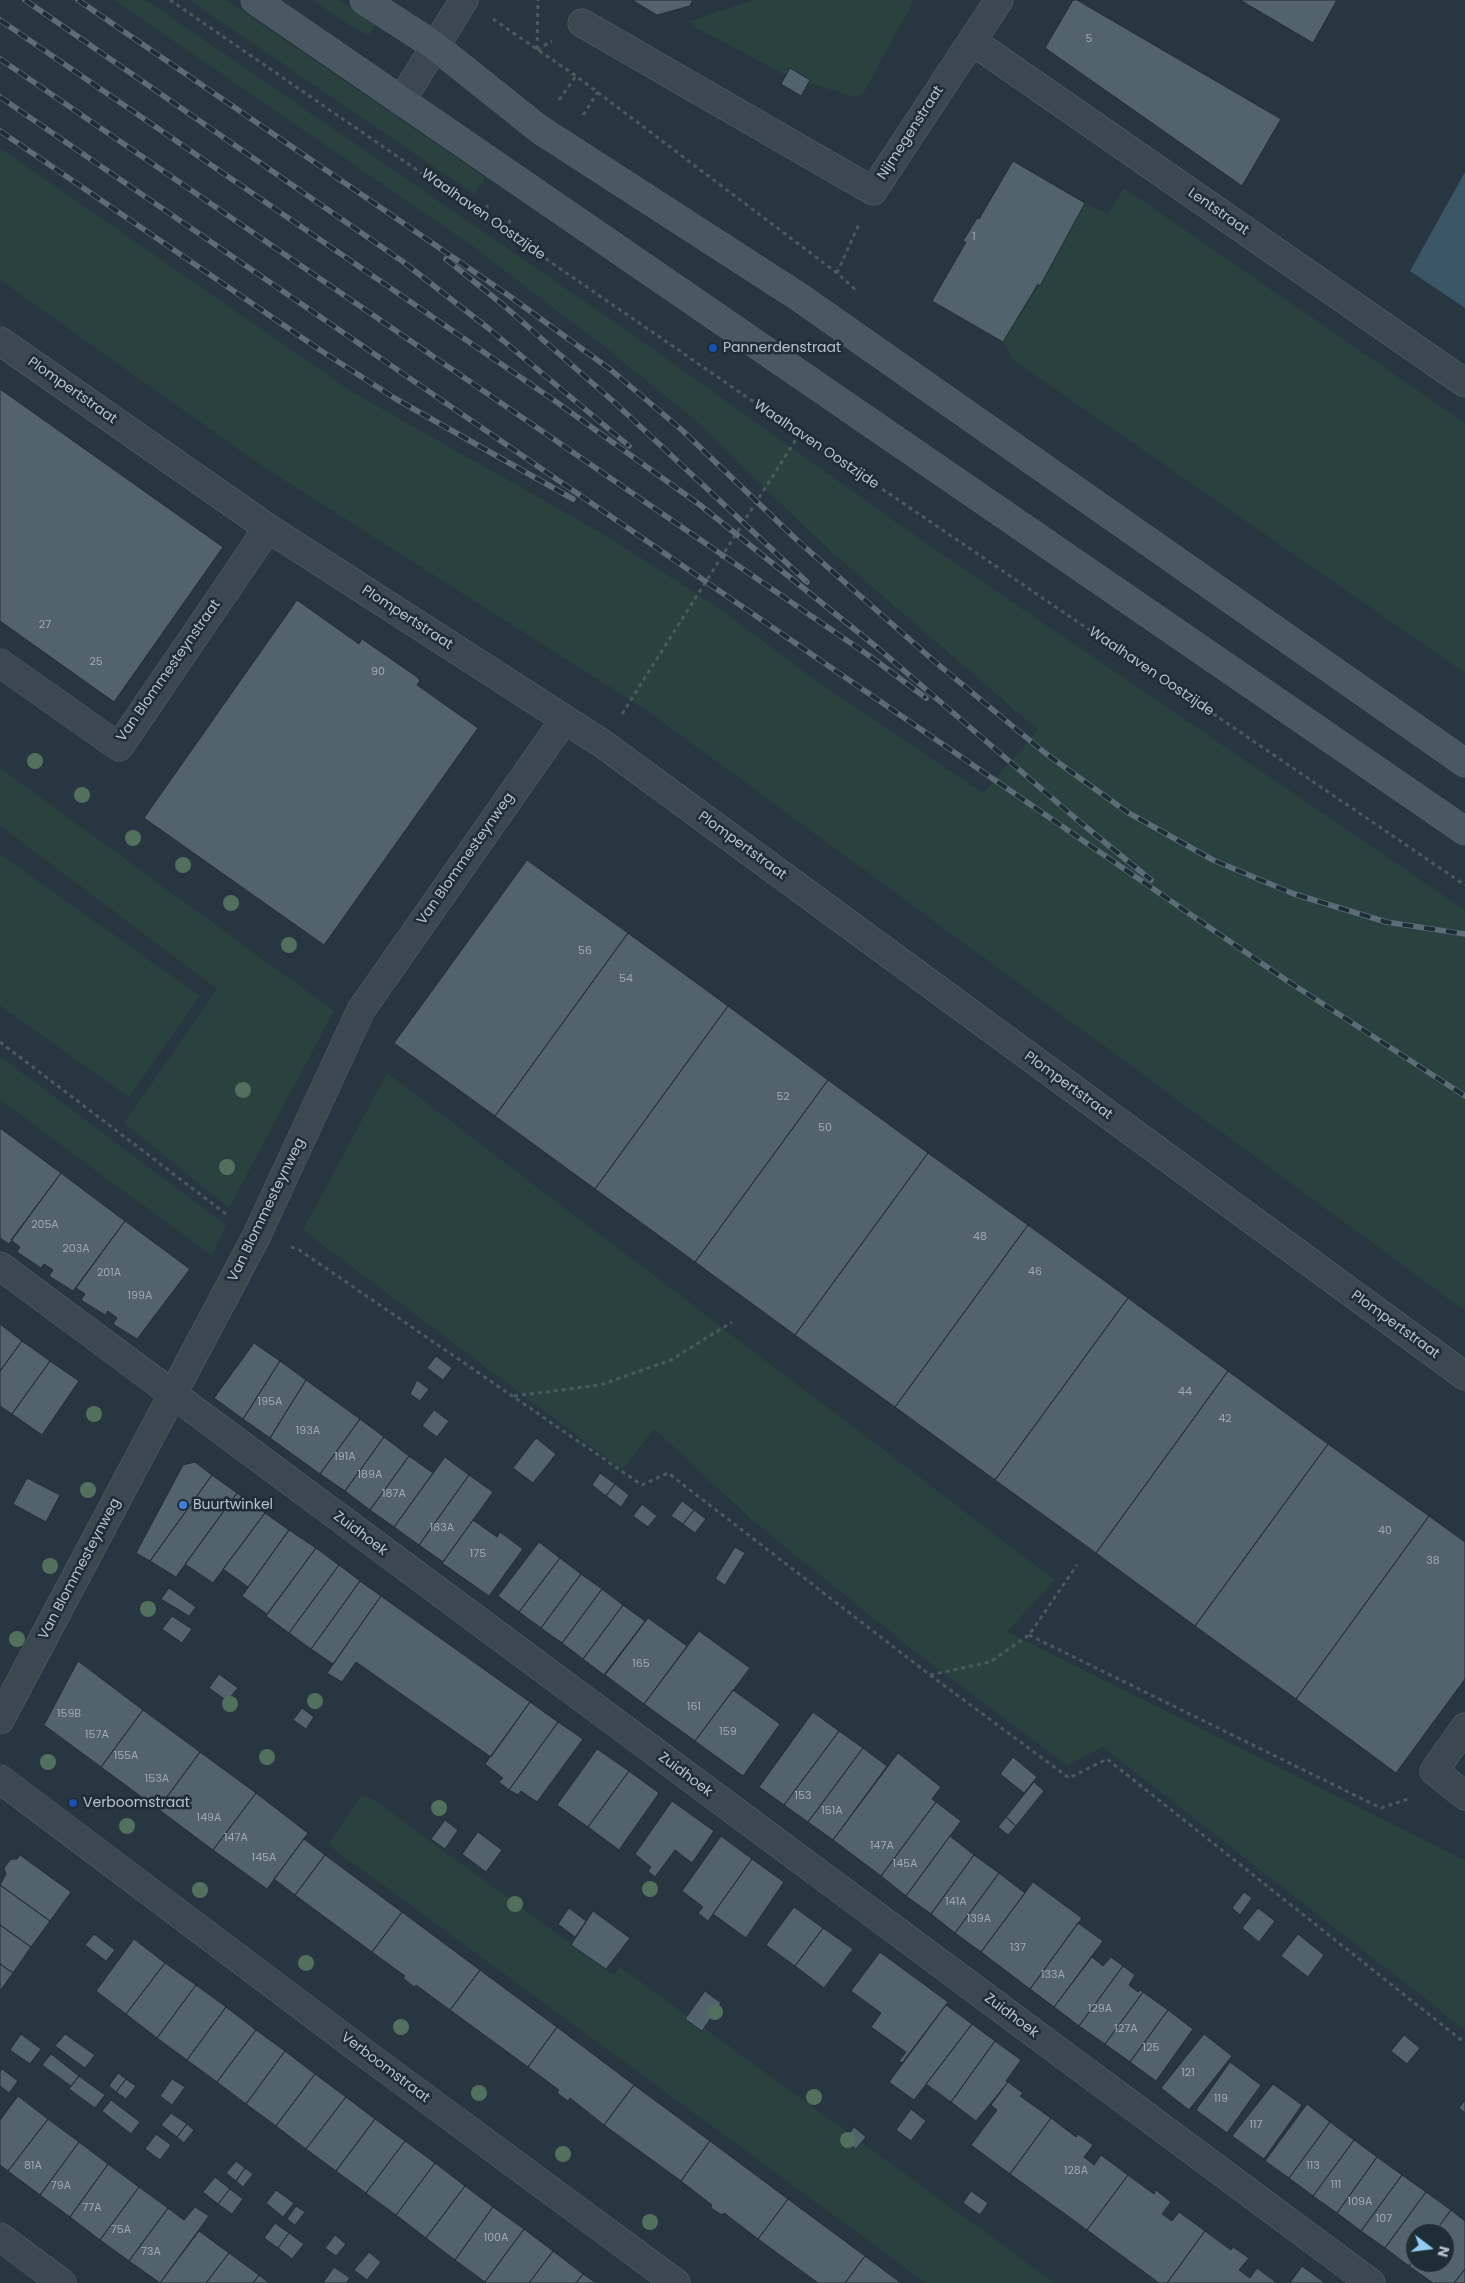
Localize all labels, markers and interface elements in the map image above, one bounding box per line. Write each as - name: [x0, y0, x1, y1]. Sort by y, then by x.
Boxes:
- house number: 5: [1086, 32, 1092, 46]
- street label: Nijmegenstraat: [874, 83, 948, 183]
- street label: Waalhaven Oostzijde: [418, 166, 548, 264]
- street label: Lentstraat: [1184, 185, 1252, 239]
- house number: 1: [972, 230, 976, 244]
- place label: Pannerdenstraat: [723, 340, 841, 356]
- marker: Pannerdenstraat: [707, 342, 719, 354]
- street label: Plompertstraat: [24, 354, 120, 428]
- street label: Waalhaven Oostzijde: [750, 397, 882, 493]
- street label: Plompertstraat: [358, 582, 456, 654]
- street label: Van Blommesteynstraat: [113, 597, 225, 745]
- house number: 27: [39, 618, 51, 632]
- street label: Waalhaven Oostzijde: [1085, 624, 1217, 720]
- house number: 25: [89, 655, 103, 669]
- house number: 90: [371, 665, 385, 679]
- street label: Van Blommesteynweg: [414, 790, 518, 928]
- street label: Plompertstraat: [695, 808, 789, 884]
- house number: 56: [578, 944, 592, 958]
- house number: 54: [619, 972, 633, 986]
- street label: Plompertstraat: [1021, 1048, 1115, 1124]
- house number: 52: [776, 1090, 790, 1104]
- house number: 50: [818, 1121, 832, 1135]
- street label: Van Blommesteynweg: [225, 1135, 309, 1285]
- house number: 205A: [31, 1218, 59, 1232]
- house number: 48: [973, 1230, 987, 1244]
- house number: 203A: [62, 1242, 90, 1256]
- house number: 46: [1028, 1265, 1042, 1279]
- house number: 201A: [97, 1266, 121, 1280]
- street label: Plompertstraat: [1348, 1287, 1442, 1363]
- house number: 199A: [128, 1289, 152, 1303]
- house number: 44: [1178, 1385, 1192, 1399]
- house number: 195A: [258, 1395, 282, 1409]
- house number: 42: [1218, 1412, 1232, 1426]
- house number: 193A: [296, 1424, 320, 1438]
- house number: 191A: [334, 1450, 356, 1464]
- house number: 189A: [358, 1468, 382, 1482]
- house number: 187A: [382, 1487, 406, 1501]
- street label: Van Blommesteynweg: [36, 1495, 124, 1643]
- place label: Buurtwinkel: [193, 1497, 273, 1513]
- marker: Buurtwinkel: [177, 1499, 189, 1511]
- street label: Zuidhoek: [330, 1508, 390, 1560]
- house number: 183A: [430, 1521, 454, 1535]
- house number: 40: [1378, 1524, 1392, 1538]
- house number: 175: [470, 1547, 486, 1561]
- house number: 38: [1426, 1554, 1440, 1568]
- house number: 165: [632, 1657, 650, 1671]
- house number: 161: [687, 1700, 701, 1714]
- house number: 159B: [57, 1707, 81, 1721]
- house number: 159: [719, 1725, 737, 1739]
- house number: 157A: [85, 1728, 109, 1742]
- house number: 155A: [114, 1749, 138, 1763]
- street label: Zuidhoek: [655, 1749, 715, 1801]
- house number: 153A: [145, 1772, 169, 1786]
- house number: 153: [795, 1789, 811, 1803]
- place label: Verboomstraat: [83, 1795, 190, 1811]
- marker: Verboomstraat: [67, 1797, 79, 1809]
- house number: 151A: [821, 1804, 843, 1818]
- house number: 149A: [197, 1811, 221, 1825]
- house number: 147A: [224, 1831, 248, 1845]
- house number: 147A: [870, 1839, 894, 1853]
- house number: 145A: [252, 1851, 276, 1865]
- house number: 145A: [893, 1857, 917, 1871]
- house number: 141A: [945, 1895, 967, 1909]
- house number: 139A: [967, 1912, 991, 1926]
- house number: 137: [1010, 1941, 1026, 1955]
- house number: 133A: [1041, 1968, 1065, 1982]
- street label: Zuidhoek: [981, 1990, 1041, 2042]
- house number: 129A: [1088, 2002, 1112, 2016]
- house number: 127A: [1114, 2022, 1138, 2036]
- street label: Verboomstraat: [337, 2029, 433, 2107]
- house number: 125: [1143, 2041, 1159, 2055]
- house number: 121: [1181, 2066, 1195, 2080]
- house number: 119: [1214, 2092, 1228, 2106]
- house number: 117: [1249, 2118, 1263, 2132]
- house number: 81A: [24, 2159, 42, 2173]
- house number: 113: [1306, 2159, 1320, 2173]
- house number: 128A: [1064, 2164, 1088, 2178]
- house number: 111: [1331, 2178, 1341, 2192]
- house number: 79A: [51, 2179, 71, 2193]
- house number: 109A: [1348, 2195, 1372, 2209]
- house number: 77A: [82, 2201, 102, 2215]
- house number: 107: [1376, 2212, 1392, 2226]
- house number: 75A: [111, 2223, 131, 2237]
- north arrow: [1405, 2223, 1455, 2273]
- house number: 100A: [484, 2231, 508, 2245]
- text: N: [1433, 2244, 1455, 2259]
- house number: 73A: [141, 2245, 161, 2259]

